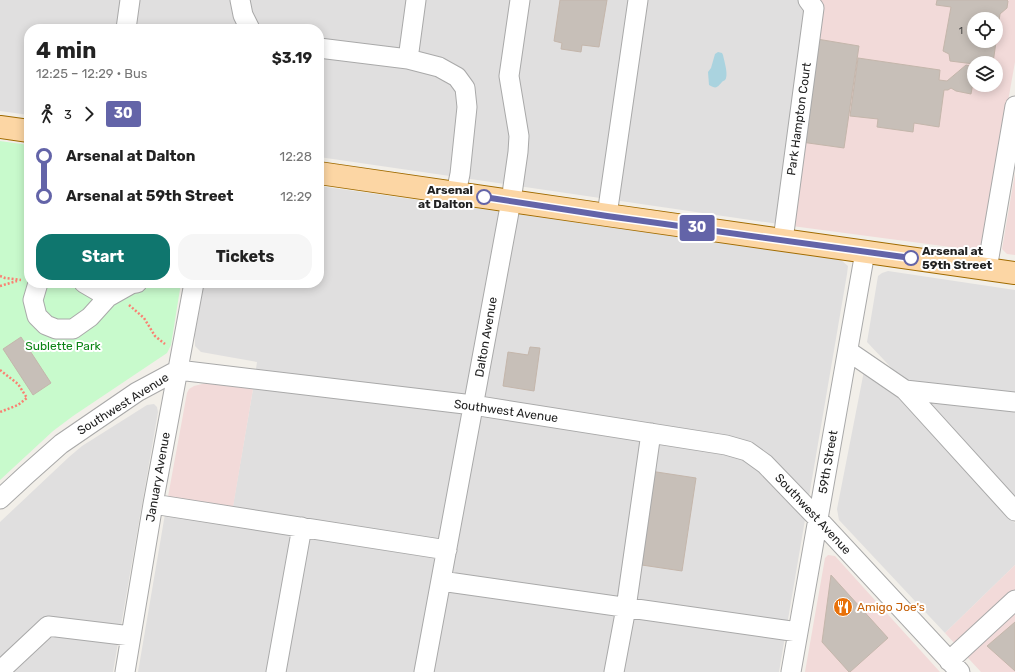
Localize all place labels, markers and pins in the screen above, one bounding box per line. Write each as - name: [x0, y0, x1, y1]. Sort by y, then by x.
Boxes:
- place label: Arsenal at Dalton: [418, 183, 473, 211]
- marker: Arsenal at Dalton: [476, 189, 492, 205]
- place label: Arsenal at 59th Street: [922, 244, 993, 272]
- marker: Arsenal at 59th Street: [903, 250, 919, 266]
- restaurant icon: Amigo Joe's: [832, 596, 854, 618]
- place label: Amigo Joe's: [857, 600, 925, 614]

